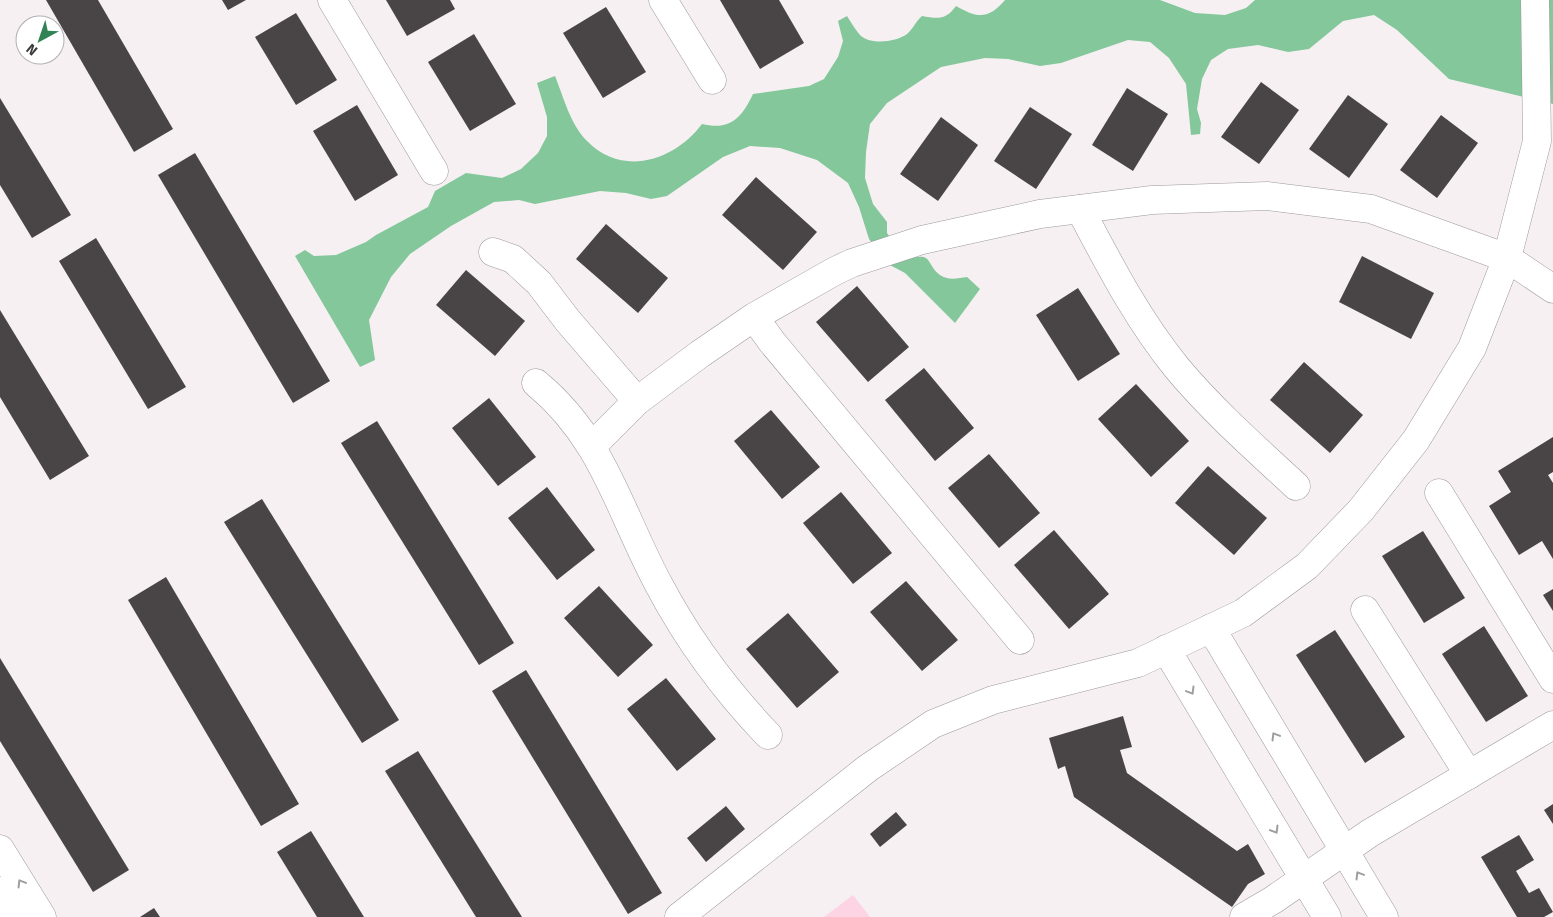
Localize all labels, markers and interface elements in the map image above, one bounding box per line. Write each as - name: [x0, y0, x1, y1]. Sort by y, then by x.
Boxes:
- north arrow: [15, 15, 65, 65]
- text: N: [23, 40, 41, 59]
- one-way arrow: [1185, 686, 1195, 695]
- one-way arrow: [1272, 733, 1282, 742]
- one-way arrow: [1268, 825, 1278, 834]
- one-way arrow: [1356, 872, 1366, 881]
- one-way arrow: [17, 879, 27, 888]

